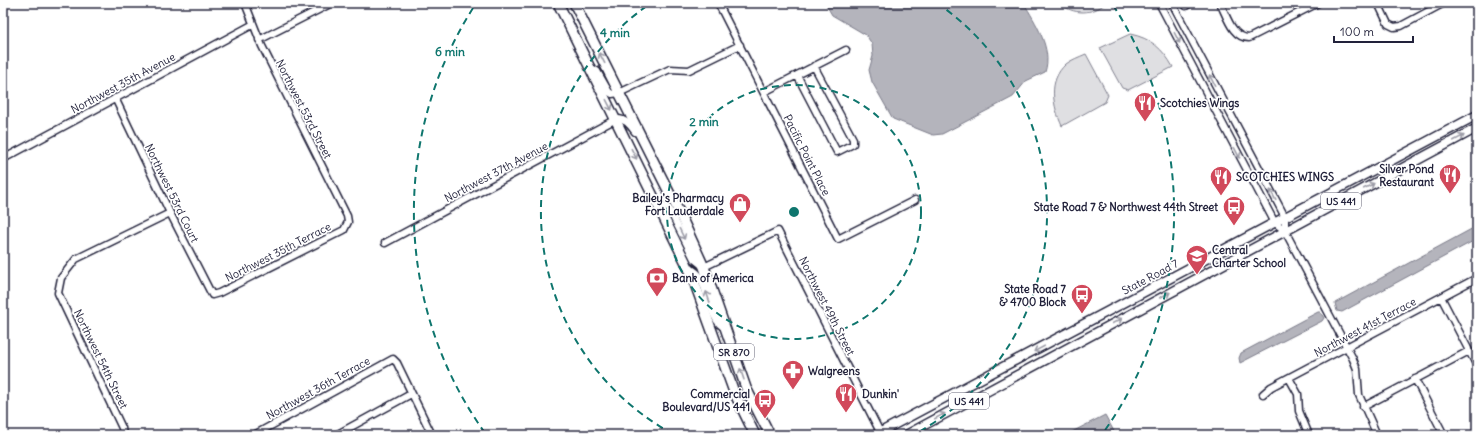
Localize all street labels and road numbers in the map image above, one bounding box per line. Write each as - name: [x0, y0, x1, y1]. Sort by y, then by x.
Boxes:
- street label: Northwest 35th Avenue: [68, 50, 178, 116]
- street label: Northwest 53rd Street: [273, 57, 335, 161]
- street label: Pacific Point Place: [781, 112, 834, 198]
- street label: Northwest 37th Avenue: [442, 139, 550, 205]
- street label: Northwest 53rd Court: [142, 141, 202, 245]
- road number: US 441: [1321, 193, 1361, 209]
- street label: Northwest 35th Terrace: [223, 219, 333, 285]
- street label: Northwest 49th Street: [796, 254, 858, 358]
- street label: State Road 7: [1119, 256, 1181, 298]
- street label: Northwest 41st Terrace: [1312, 294, 1418, 360]
- street label: Northwest 54th Street: [71, 307, 131, 411]
- road number: SR 870: [714, 344, 754, 360]
- street label: Northwest 36th Terrace: [264, 354, 372, 422]
- road number: US 441: [949, 393, 989, 409]

